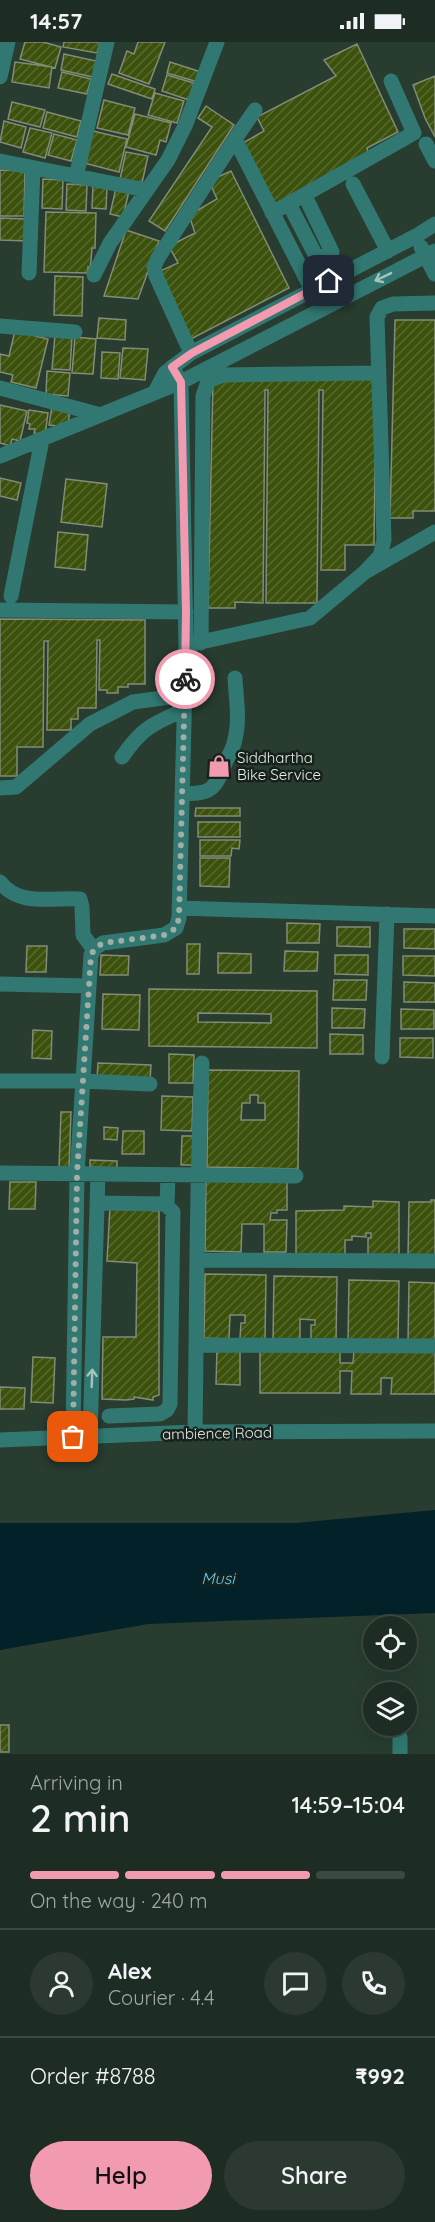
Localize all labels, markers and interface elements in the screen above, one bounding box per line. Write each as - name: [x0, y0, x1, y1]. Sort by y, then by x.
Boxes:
- text: 14:57: [30, 7, 82, 35]
- pin: [303, 255, 354, 306]
- icon: home: [312, 264, 345, 297]
- one-way arrow: [374, 272, 392, 284]
- courier: [155, 649, 215, 709]
- icon: bike: [169, 663, 202, 696]
- place label: Siddhartha Bike Service: [237, 748, 321, 784]
- shop icon: Siddhartha Bike Service: [206, 753, 232, 779]
- one-way arrow: [86, 1368, 98, 1388]
- pin: [47, 1411, 98, 1462]
- icon: bag: [56, 1420, 89, 1453]
- street label: ambience Road: [162, 1423, 272, 1443]
- water label: Musi: [201, 1568, 236, 1588]
- map controls: [363, 1616, 417, 1736]
- button: locate: [363, 1616, 417, 1670]
- button: layers: [363, 1682, 417, 1736]
- text: Arriving in: [30, 1770, 123, 1795]
- text: 14:59–15:04: [291, 1791, 405, 1819]
- text: 2 min: [30, 1793, 131, 1842]
- text: On the way · 240 m: [30, 1888, 208, 1913]
- button: person: [30, 1952, 93, 2015]
- button: chat: [264, 1952, 327, 2015]
- button: phone: [342, 1952, 405, 2015]
- text: Alex: [108, 1957, 151, 1985]
- text: Courier · 4.4: [108, 1985, 214, 2010]
- text: Order #8788: [30, 2062, 156, 2090]
- text: ₹992: [355, 2062, 405, 2090]
- button: Help: [30, 2141, 212, 2210]
- button: Share: [224, 2141, 405, 2210]

